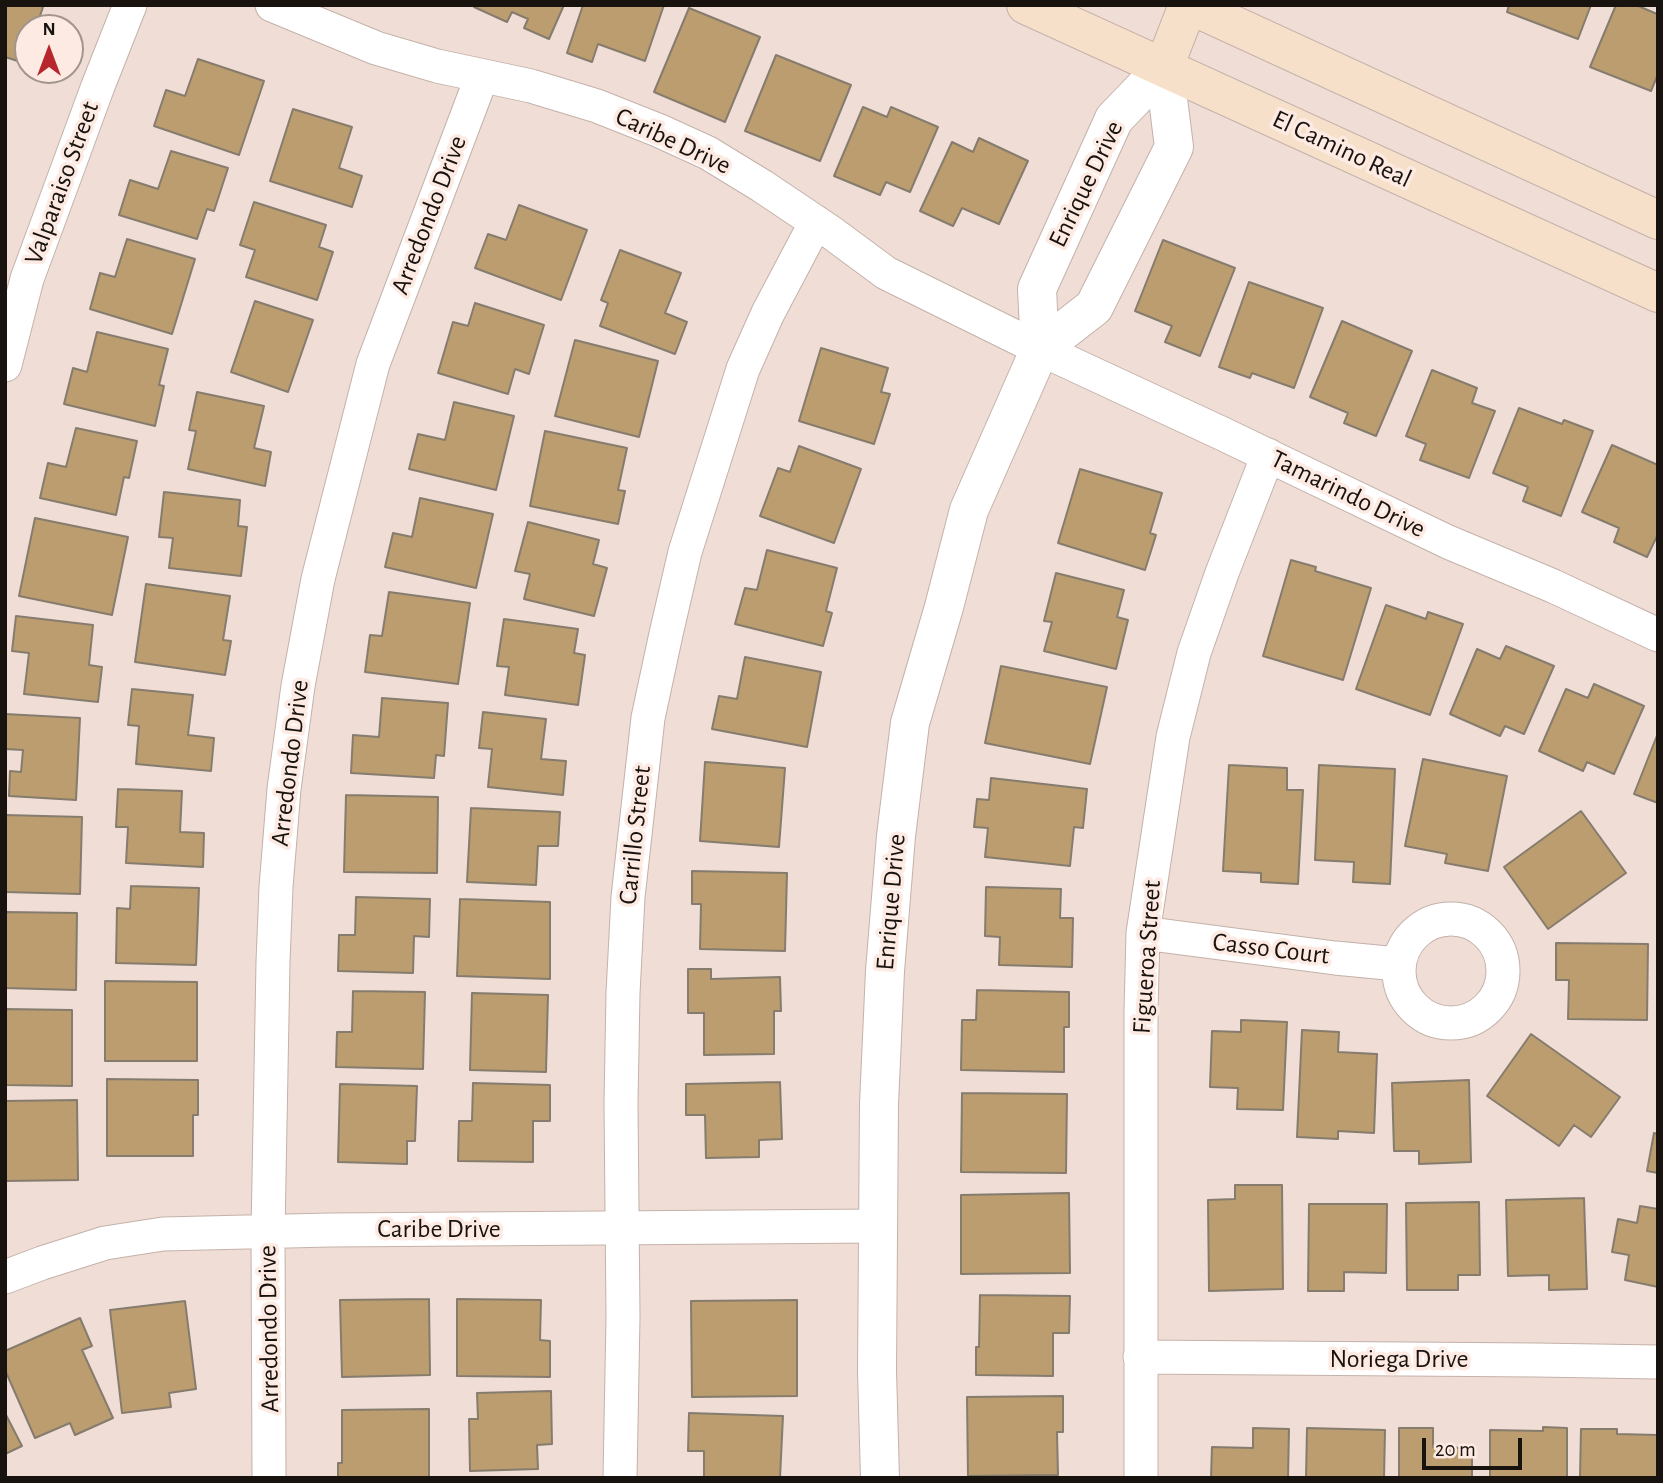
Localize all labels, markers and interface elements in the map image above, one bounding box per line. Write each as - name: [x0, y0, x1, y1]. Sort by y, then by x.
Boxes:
- north arrow: [14, 14, 84, 84]
- text: N: [42, 20, 56, 39]
- street label: Valparaiso Street: [18, 97, 106, 269]
- street label: Caribe Drive: [610, 101, 736, 181]
- street label: El Camino Real: [1267, 103, 1417, 195]
- street label: Enrique Drive: [1042, 116, 1130, 252]
- street label: Arredondo Drive: [384, 131, 474, 299]
- street label: Tamarindo Drive: [1266, 443, 1430, 545]
- street label: Arredondo Drive: [264, 678, 316, 848]
- street label: Carrillo Street: [612, 764, 658, 906]
- street label: Enrique Drive: [869, 832, 913, 972]
- street label: Figueroa Street: [1126, 879, 1168, 1035]
- street label: Casso Court: [1211, 926, 1331, 972]
- street label: Caribe Drive: [377, 1213, 501, 1245]
- street label: Arredondo Drive: [252, 1245, 286, 1413]
- street label: Noriega Drive: [1330, 1343, 1468, 1375]
- scale bar: [1425, 1424, 1525, 1468]
- text: 20 m: [1435, 1439, 1476, 1460]

